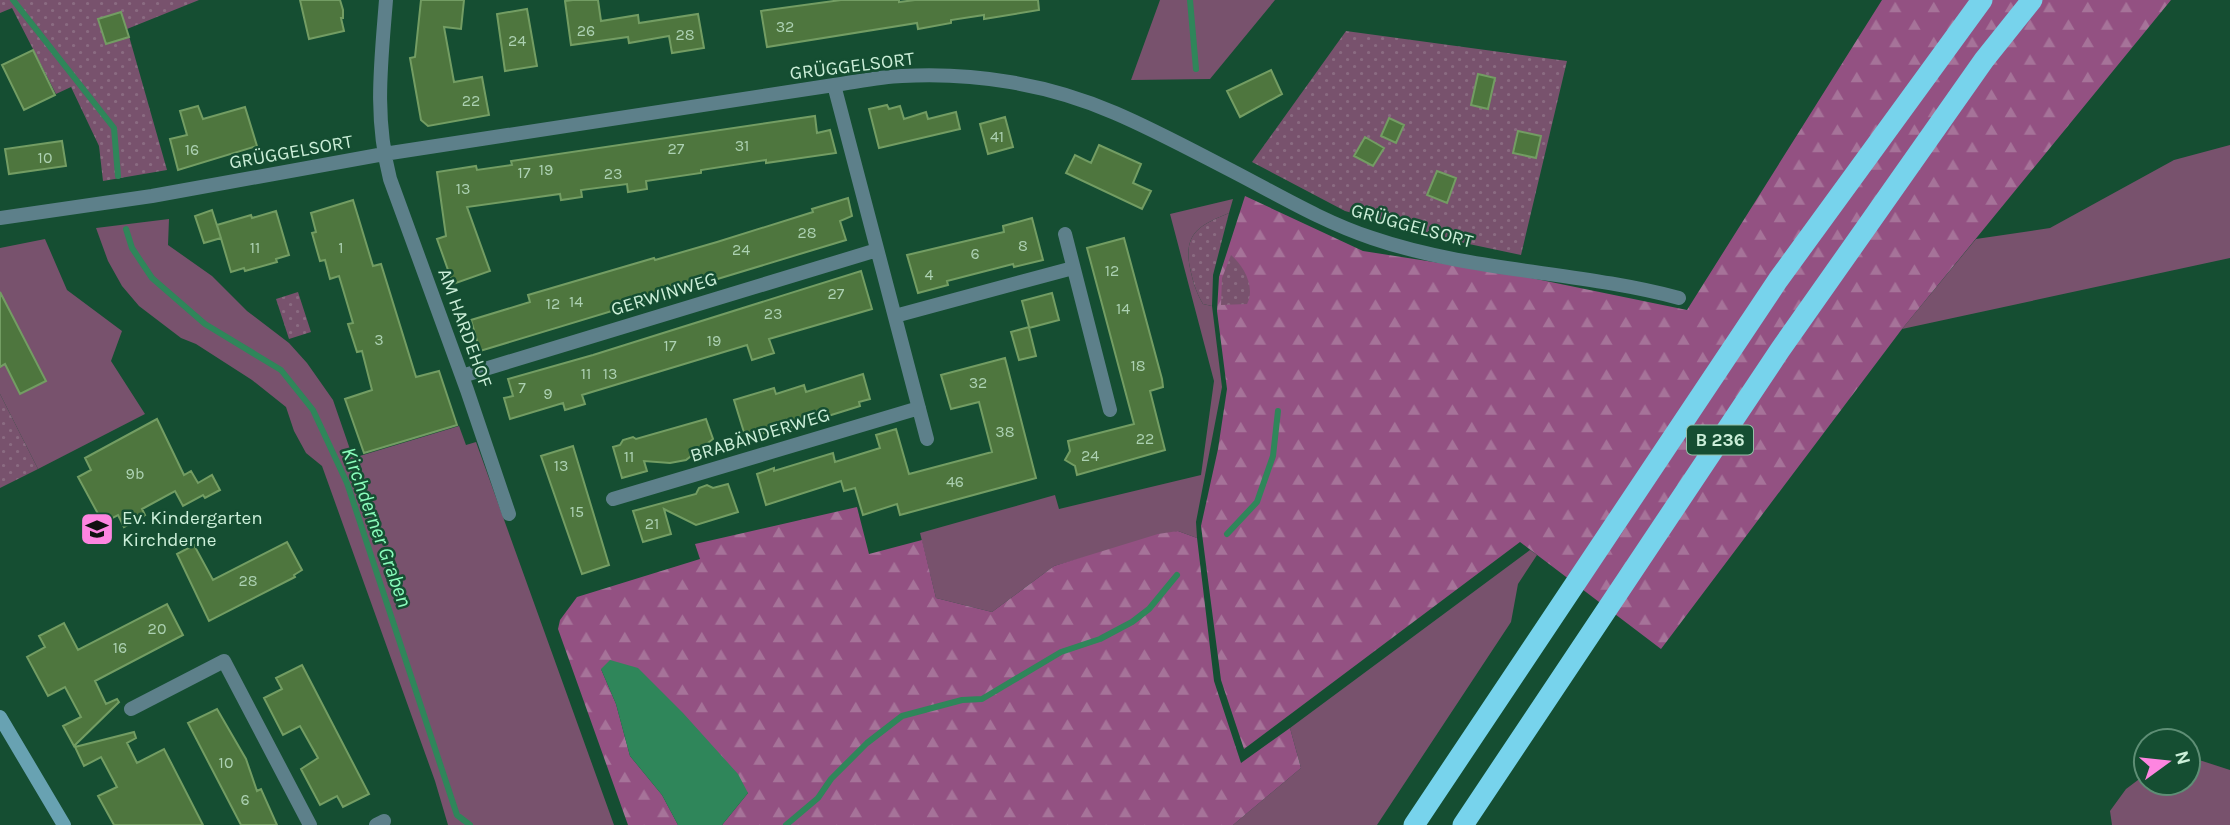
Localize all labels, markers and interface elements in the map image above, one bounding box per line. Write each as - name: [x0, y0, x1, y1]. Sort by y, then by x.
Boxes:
- house number: 32: [776, 17, 794, 36]
- house number: 26: [577, 21, 595, 40]
- house number: 28: [675, 25, 695, 44]
- house number: 24: [508, 31, 526, 50]
- street label: GRÜGGELSORT: [789, 47, 916, 85]
- house number: 22: [462, 91, 480, 110]
- house number: 41: [990, 127, 1004, 146]
- street label: GRÜGGELSORT: [227, 130, 355, 174]
- house number: 31: [735, 136, 749, 155]
- house number: 27: [668, 139, 685, 158]
- house number: 16: [185, 140, 199, 159]
- house number: 10: [38, 148, 52, 167]
- house number: 19: [539, 160, 553, 179]
- house number: 17: [518, 163, 531, 182]
- house number: 23: [604, 164, 622, 183]
- house number: 13: [456, 179, 470, 198]
- street label: GRÜGGELSORT: [1349, 199, 1476, 253]
- house number: 28: [797, 223, 817, 242]
- house number: 8: [1018, 236, 1028, 255]
- house number: 11: [250, 238, 260, 257]
- house number: 1: [338, 238, 344, 257]
- house number: 24: [732, 240, 750, 259]
- house number: 6: [970, 244, 980, 263]
- house number: 12: [1105, 261, 1119, 280]
- house number: 4: [925, 265, 934, 284]
- street label: AM HARDEHOF: [433, 266, 497, 390]
- street label: GERWINWEG: [608, 267, 720, 321]
- house number: 27: [828, 284, 845, 303]
- house number: 14: [569, 292, 583, 311]
- house number: 12: [546, 294, 560, 313]
- house number: 14: [1116, 299, 1130, 318]
- house number: 23: [764, 304, 782, 323]
- house number: 3: [374, 330, 384, 349]
- house number: 19: [707, 331, 721, 350]
- house number: 17: [664, 336, 677, 355]
- house number: 18: [1130, 356, 1146, 375]
- house number: 11: [581, 364, 591, 383]
- house number: 13: [603, 364, 617, 383]
- house number: 32: [969, 373, 987, 392]
- house number: 7: [518, 378, 526, 397]
- house number: 9: [543, 384, 553, 403]
- street label: BRABÄNDERWEG: [688, 403, 832, 467]
- house number: 38: [995, 422, 1015, 441]
- road number: B 236: [1687, 426, 1753, 454]
- house number: 22: [1136, 429, 1154, 448]
- water label: Kirchderner Graben: [337, 444, 417, 610]
- house number: 24: [1081, 446, 1099, 465]
- house number: 11: [624, 447, 634, 466]
- house number: 13: [554, 456, 568, 475]
- house number: 9b: [126, 464, 144, 483]
- house number: 46: [946, 472, 964, 491]
- house number: 15: [570, 502, 584, 521]
- place label: Ev. Kindergarten Kirchderne: [122, 507, 263, 551]
- school or university icon: Ev. Kindergarten Kirchderne: [78, 510, 116, 548]
- house number: 21: [645, 514, 659, 533]
- house number: 28: [238, 571, 258, 590]
- house number: 20: [148, 619, 166, 638]
- house number: 16: [113, 638, 127, 657]
- north arrow: [2132, 727, 2202, 797]
- text: N: [2170, 748, 2195, 767]
- house number: 10: [219, 753, 233, 772]
- house number: 6: [240, 790, 250, 809]

